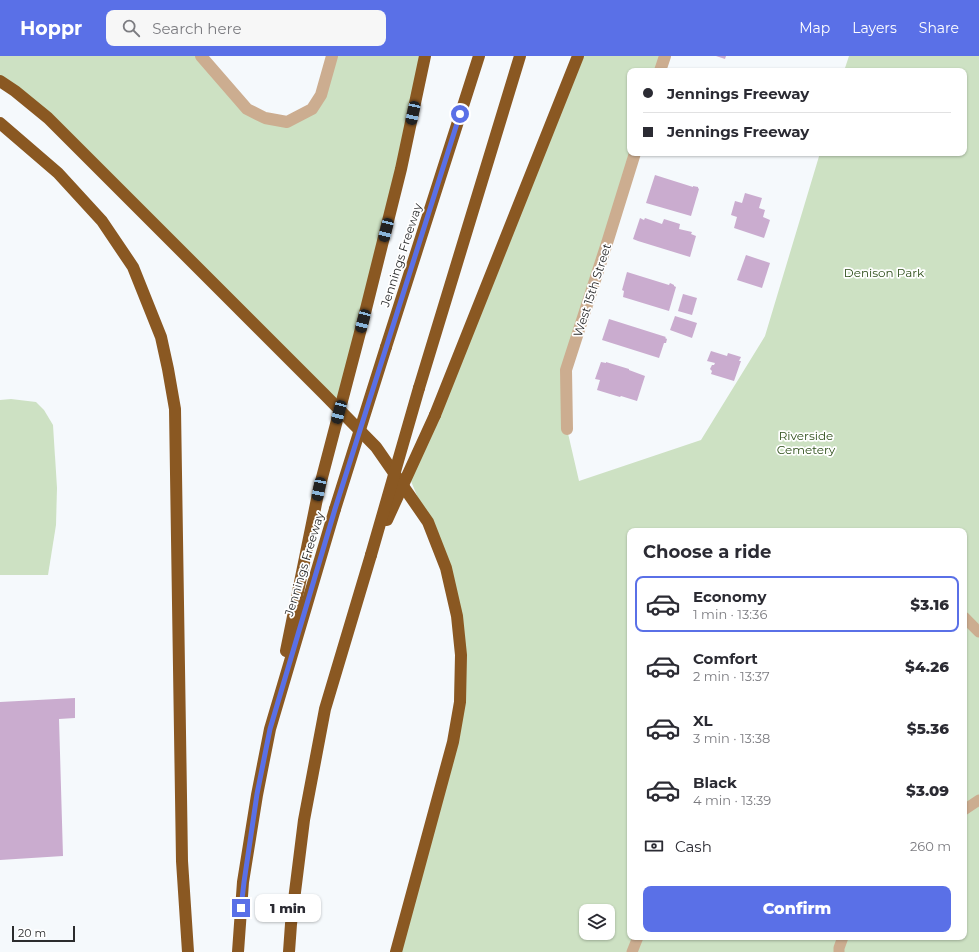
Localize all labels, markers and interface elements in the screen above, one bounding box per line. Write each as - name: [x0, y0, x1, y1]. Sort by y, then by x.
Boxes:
- search box: [106, 10, 386, 46]
- text: Hoppr: [20, 17, 82, 40]
- icon: search: [120, 17, 142, 39]
- text: Search here: [152, 19, 241, 38]
- text: Map: [799, 19, 830, 37]
- text: Layers: [852, 19, 897, 37]
- text: Share: [919, 19, 959, 37]
- text: Jennings Freeway: [667, 84, 809, 103]
- car: [405, 100, 421, 126]
- route start: [451, 105, 469, 123]
- text: Jennings Freeway: [667, 122, 809, 141]
- street label: Jennings Freeway: [377, 201, 425, 310]
- car: [377, 217, 395, 243]
- street label: West 15th Street: [570, 241, 614, 339]
- park label: Denison Park: [844, 265, 925, 280]
- car: [354, 308, 372, 334]
- car: [330, 399, 348, 425]
- park label: Riverside Cemetery: [777, 428, 836, 457]
- car: [311, 476, 327, 502]
- street label: Jennings Freeway: [281, 510, 327, 619]
- text: Choose a ride: [643, 541, 771, 563]
- icon: car: [645, 586, 681, 622]
- text: Economy: [693, 587, 766, 606]
- text: $3.16: [910, 595, 949, 614]
- text: 1 min · 13:36: [693, 606, 767, 622]
- icon: car: [645, 648, 681, 684]
- text: Comfort: [693, 649, 758, 668]
- text: $4.26: [905, 657, 949, 676]
- text: 2 min · 13:37: [693, 668, 770, 684]
- icon: car: [645, 710, 681, 746]
- text: XL: [693, 711, 712, 730]
- text: $5.36: [907, 719, 949, 738]
- text: 3 min · 13:38: [693, 730, 770, 746]
- icon: car: [645, 772, 681, 808]
- text: Black: [693, 773, 737, 792]
- text: $3.09: [906, 781, 949, 800]
- text: 4 min · 13:39: [693, 792, 771, 808]
- icon: cash: [643, 835, 665, 857]
- text: Cash: [675, 837, 712, 856]
- text: 260 m: [910, 838, 951, 854]
- button: Confirm: [643, 886, 951, 932]
- callout: 1 min: [255, 894, 321, 922]
- route end: [232, 899, 250, 917]
- text: 1 min: [270, 900, 306, 916]
- map controls: [579, 904, 615, 940]
- button: layers: [579, 904, 615, 940]
- scale bar: [12, 924, 75, 943]
- text: 20 m: [18, 926, 46, 940]

